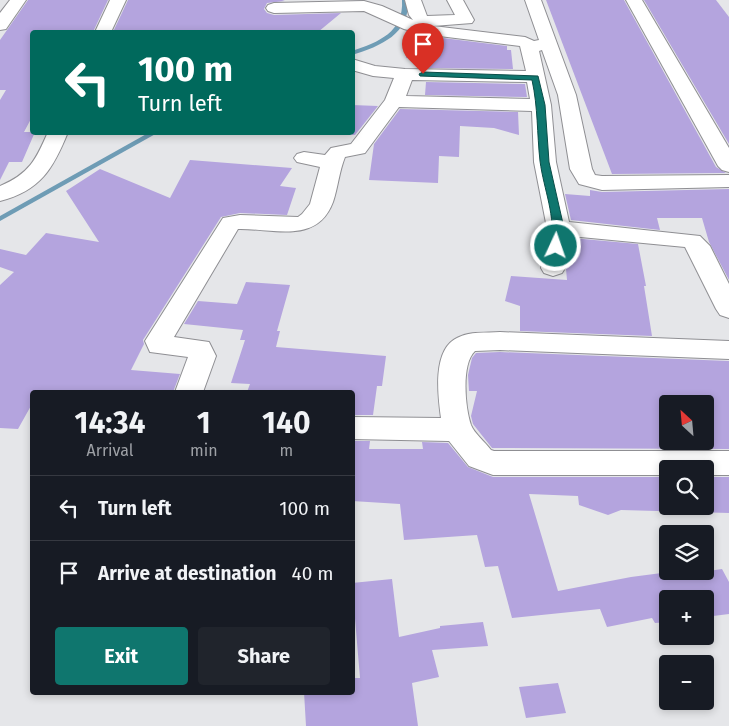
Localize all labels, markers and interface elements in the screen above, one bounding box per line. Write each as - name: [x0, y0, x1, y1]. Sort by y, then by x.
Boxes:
- pin: [402, 23, 444, 74]
- icon: arrive: [409, 30, 437, 58]
- text: 100 m: [138, 48, 233, 90]
- icon: left: [55, 50, 120, 115]
- text: Turn left: [138, 90, 222, 117]
- position arrow: [529, 219, 581, 271]
- north arrow: [659, 395, 714, 450]
- map controls: [659, 395, 714, 710]
- text: 14:34: [74, 405, 146, 441]
- text: 1: [197, 405, 211, 441]
- text: 140: [262, 405, 310, 441]
- text: Arrival: [87, 441, 133, 460]
- text: min: [190, 441, 218, 460]
- text: m: [279, 441, 293, 460]
- button: search: [659, 460, 714, 515]
- icon: left: [55, 494, 83, 522]
- text: Turn left: [98, 497, 172, 520]
- text: 100 m: [279, 497, 330, 520]
- button: layers: [659, 525, 714, 580]
- icon: arrive: [55, 559, 83, 587]
- text: Arrive at destination: [98, 562, 277, 585]
- text: 40 m: [292, 562, 334, 585]
- button: +: [659, 590, 714, 645]
- button: Exit: [55, 627, 188, 685]
- button: Share: [198, 627, 330, 685]
- button: −: [659, 655, 714, 710]

